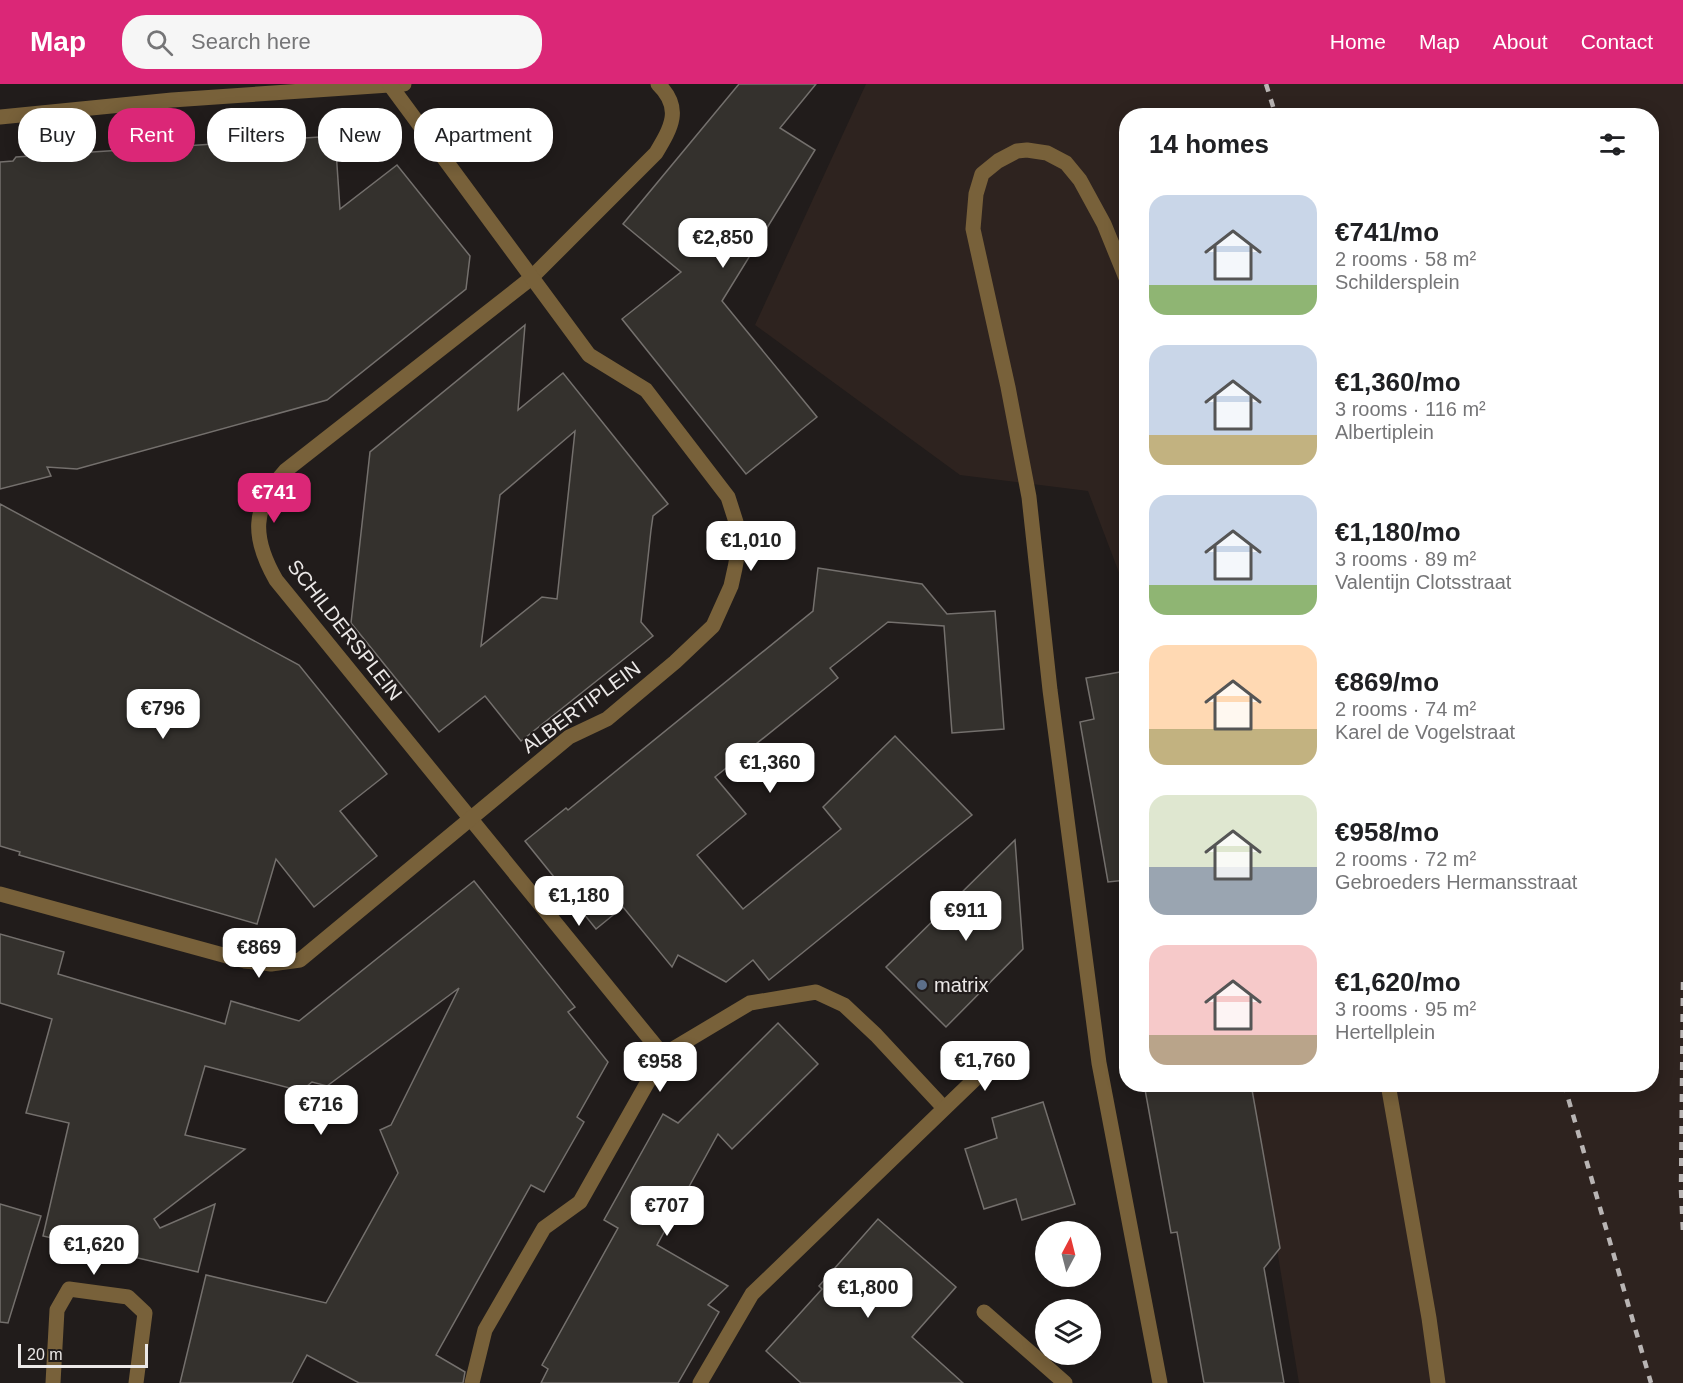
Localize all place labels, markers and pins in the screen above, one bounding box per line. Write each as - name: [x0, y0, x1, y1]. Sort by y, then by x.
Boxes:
- pin: €2,850: [674, 218, 772, 269]
- pin: €741: [238, 473, 310, 524]
- pin: €1,010: [702, 521, 800, 572]
- pin: €796: [127, 689, 199, 740]
- pin: €1,360: [721, 743, 819, 794]
- pin: €1,180: [530, 876, 628, 927]
- pin: €911: [930, 891, 1002, 942]
- pin: €869: [223, 928, 295, 979]
- place label: matrix: [934, 974, 988, 996]
- marker: matrix: [915, 978, 929, 992]
- pin: €1,760: [936, 1041, 1034, 1092]
- pin: €958: [624, 1042, 696, 1093]
- pin: €716: [285, 1085, 357, 1136]
- pin: €707: [631, 1186, 703, 1237]
- pin: €1,620: [45, 1225, 143, 1276]
- pin: €1,800: [819, 1268, 917, 1319]

